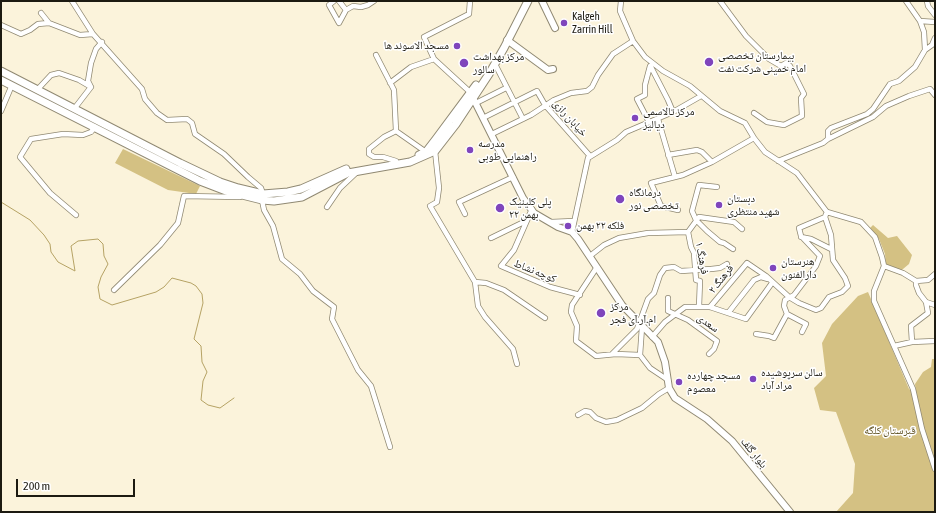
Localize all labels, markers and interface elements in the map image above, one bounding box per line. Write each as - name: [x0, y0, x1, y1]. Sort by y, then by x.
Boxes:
- place label: Kalgeh Zarrin Hill: [572, 10, 613, 36]
- marker: Kalgeh Zarrin Hill: [559, 18, 569, 28]
- place label: مسجد الاسوند ها: [384, 39, 449, 53]
- marker: مسجد الاسوند ها: [452, 41, 462, 51]
- place label: بیمارستان تخصصی امام خمینی شرکت نفت: [718, 49, 806, 75]
- place label: مرکز بهداشت سالور: [473, 50, 524, 76]
- marker: بیمارستان تخصصی امام خمینی شرکت نفت: [703, 56, 715, 68]
- marker: مرکز بهداشت سالور: [458, 57, 470, 69]
- street label: خیابان رازی: [550, 97, 590, 139]
- place label: مرکز تالاسمی دیالیز: [643, 105, 695, 131]
- marker: مرکز تالاسمی دیالیز: [630, 113, 640, 123]
- place label: مدرسه راهنمایی طوبی: [478, 137, 537, 163]
- marker: مدرسه راهنمایی طوبی: [465, 145, 475, 155]
- place label: درمانگاه تخصصی نور: [629, 186, 679, 212]
- place label: دبستان شهید منتظری: [727, 192, 779, 218]
- marker: درمانگاه تخصصی نور: [614, 193, 626, 205]
- place label: پلی کلینیک ۲۲ بهمن: [509, 195, 551, 221]
- marker: دبستان شهید منتظری: [714, 200, 724, 210]
- marker: پلی کلینیک ۲۲ بهمن: [494, 202, 506, 214]
- place label: فلکه ۲۲ بهمن: [576, 219, 624, 233]
- marker: فلکه ۲۲ بهمن: [563, 221, 573, 231]
- street label: فرهنگ ۱: [693, 241, 711, 275]
- place label: هنرستان دارالفنون: [781, 255, 816, 281]
- street label: کوچه نشاط: [512, 256, 558, 286]
- street label: فرهنگ ۲: [706, 262, 736, 296]
- marker: هنرستان دارالفنون: [768, 263, 778, 273]
- place label: مرکز ام.آر.آی فجر: [610, 300, 656, 326]
- marker: مرکز ام.آر.آی فجر: [595, 307, 607, 319]
- street label: سعدی: [694, 311, 722, 335]
- place label: سالن سرپوشیده مراد آباد: [761, 366, 823, 392]
- place label: مسجد چهارده معصوم: [687, 369, 741, 395]
- marker: سالن سرپوشیده مراد آباد: [748, 374, 758, 384]
- marker: مسجد چهارده معصوم: [674, 377, 684, 387]
- park label: قبرستان کلگه: [864, 424, 916, 438]
- street label: بلوار گلف: [738, 435, 770, 471]
- scale bar: [18, 471, 137, 497]
- text: 200 m: [23, 479, 50, 493]

